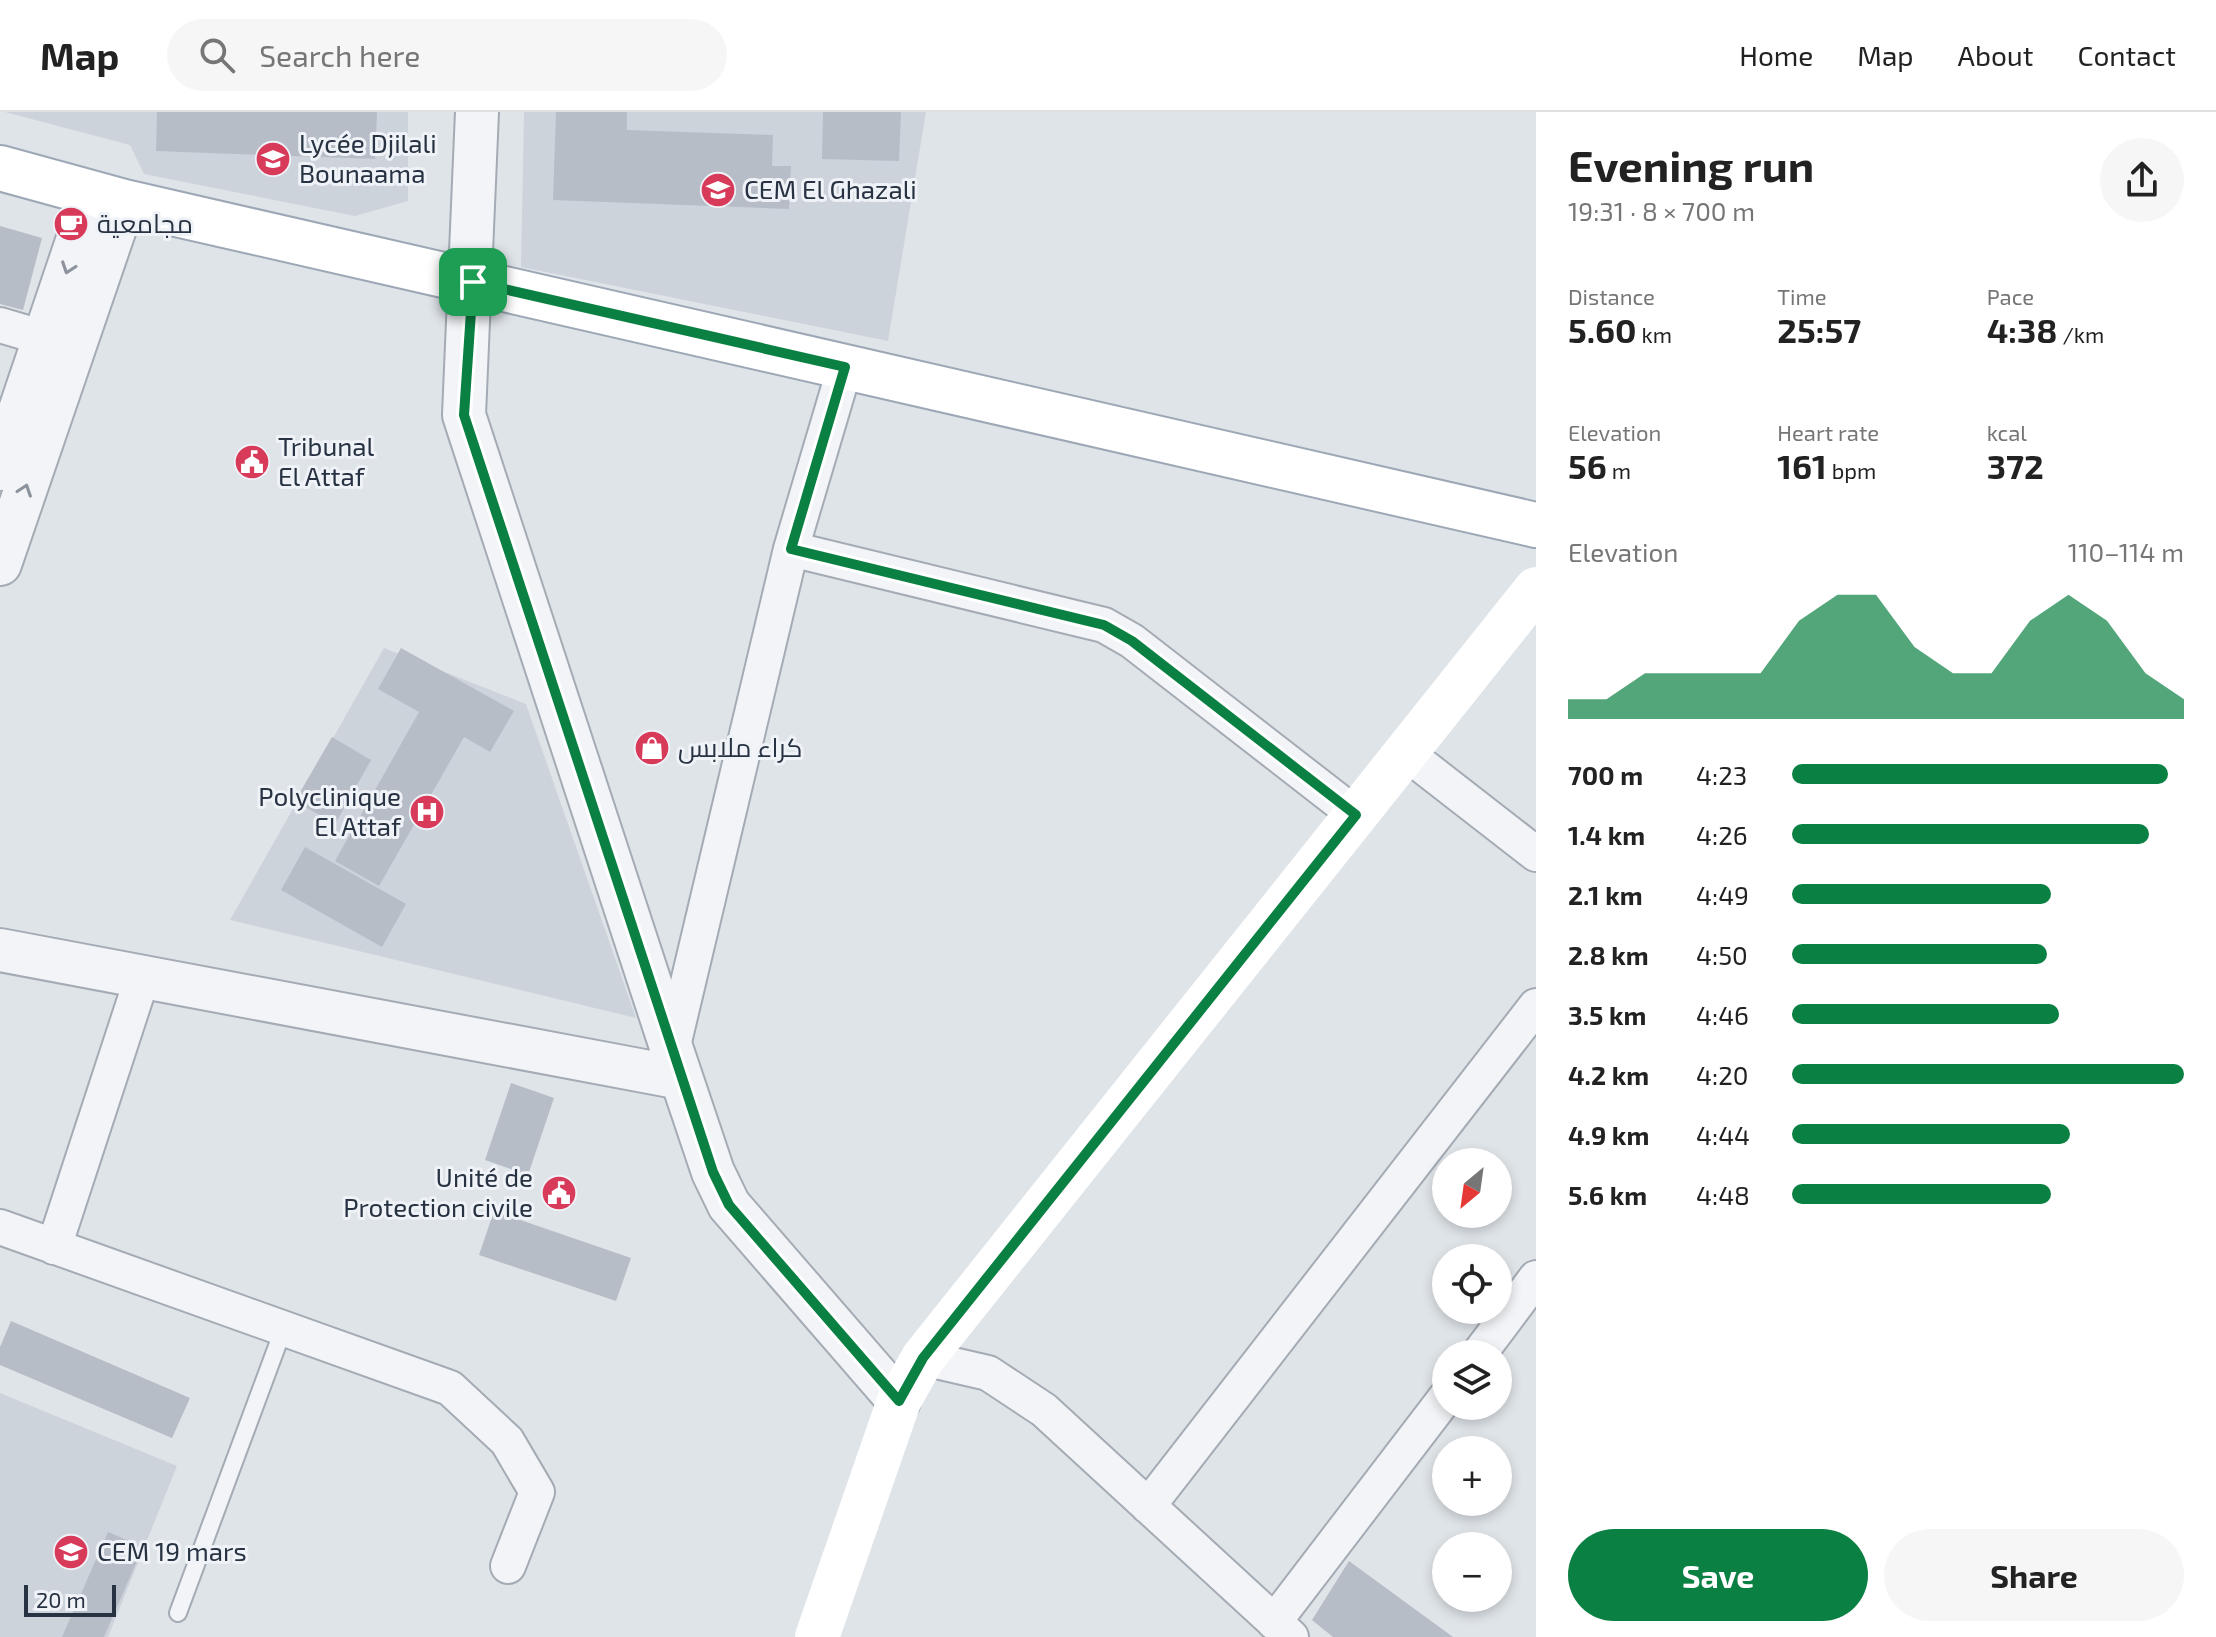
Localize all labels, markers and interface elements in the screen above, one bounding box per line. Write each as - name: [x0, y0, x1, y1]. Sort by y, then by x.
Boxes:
- search box: [167, 19, 727, 91]
- text: Map: [40, 32, 119, 78]
- icon: search: [195, 33, 239, 77]
- text: Search here: [259, 37, 420, 73]
- text: Home: [1739, 38, 1813, 72]
- text: Map: [1857, 38, 1914, 72]
- text: About: [1958, 38, 2033, 72]
- text: Contact: [2077, 38, 2176, 72]
- place label: Lycée Djilali Bounaama: [299, 127, 437, 188]
- text: Evening run: [1568, 138, 1814, 191]
- button: share: [2100, 138, 2184, 222]
- school or university icon: Lycée Djilali Bounaama: [254, 140, 292, 178]
- school or university icon: CEM El Ghazali: [699, 171, 737, 209]
- place label: CEM El Ghazali: [744, 173, 917, 204]
- text: 19:31 · 8 × 700 m: [1568, 195, 1755, 226]
- cafe icon: مجامعية: [52, 205, 90, 243]
- place label: مجامعية: [97, 207, 193, 238]
- pin: [439, 248, 507, 316]
- one-way arrow: [62, 260, 78, 274]
- icon: arrive: [451, 260, 495, 304]
- text: Distance: [1568, 283, 1655, 309]
- text: Time: [1777, 283, 1827, 309]
- text: Pace: [1987, 283, 2034, 309]
- text: 5.60: [1568, 309, 1637, 350]
- text: 25:57: [1777, 309, 1861, 350]
- text: 4:38: [1987, 309, 2058, 350]
- text: km: [1637, 321, 1672, 347]
- text: /km: [2058, 321, 2104, 347]
- text: Elevation: [1568, 419, 1661, 445]
- text: Heart rate: [1777, 419, 1879, 445]
- text: kcal: [1987, 419, 2027, 445]
- place label: Tribunal El Attaf: [278, 430, 375, 491]
- public building icon: Tribunal El Attaf: [233, 443, 271, 481]
- text: 56: [1568, 445, 1607, 486]
- text: 161: [1777, 445, 1827, 486]
- text: 372: [1987, 445, 2044, 486]
- text: m: [1607, 457, 1631, 483]
- text: bpm: [1827, 457, 1876, 483]
- one-way arrow: [16, 484, 32, 498]
- text: Elevation: [1568, 536, 1678, 567]
- text: 110–114 m: [2068, 536, 2184, 567]
- shop icon: كراء ملابس: [633, 729, 671, 767]
- place label: كراء ملابس: [678, 731, 803, 764]
- text: 700 m: [1568, 759, 1643, 790]
- text: 4:23: [1696, 759, 1747, 790]
- place label: Polyclinique El Attaf: [258, 780, 402, 841]
- hospital icon: Polyclinique El Attaf: [408, 793, 446, 831]
- text: 1.4 km: [1568, 819, 1645, 850]
- text: 4:26: [1696, 819, 1748, 850]
- text: 2.1 km: [1568, 879, 1643, 910]
- text: 4:49: [1696, 879, 1749, 910]
- text: 2.8 km: [1568, 939, 1649, 970]
- text: 4:50: [1696, 939, 1748, 970]
- text: 3.5 km: [1568, 999, 1647, 1030]
- text: 4:46: [1696, 999, 1749, 1030]
- text: 4.2 km: [1568, 1059, 1649, 1090]
- text: 4:20: [1696, 1059, 1748, 1090]
- text: 4.9 km: [1568, 1119, 1649, 1150]
- text: 4:44: [1696, 1119, 1750, 1150]
- north arrow: [1432, 1148, 1512, 1228]
- map controls: [1432, 1148, 1512, 1612]
- place label: Unité de Protection civile: [343, 1161, 533, 1222]
- public building icon: Unité de Protection civile: [540, 1174, 578, 1212]
- text: 5.6 km: [1568, 1179, 1647, 1210]
- text: 4:48: [1696, 1179, 1750, 1210]
- button: locate: [1432, 1244, 1512, 1324]
- button: layers: [1432, 1340, 1512, 1420]
- button: +: [1432, 1436, 1512, 1516]
- button: Save: [1568, 1529, 1868, 1621]
- button: Share: [1884, 1529, 2184, 1621]
- button: −: [1432, 1532, 1512, 1612]
- school or university icon: CEM 19 mars: [52, 1533, 90, 1571]
- place label: CEM 19 mars: [97, 1535, 247, 1566]
- scale bar: [24, 1581, 116, 1617]
- text: 20 m: [36, 1586, 86, 1612]

